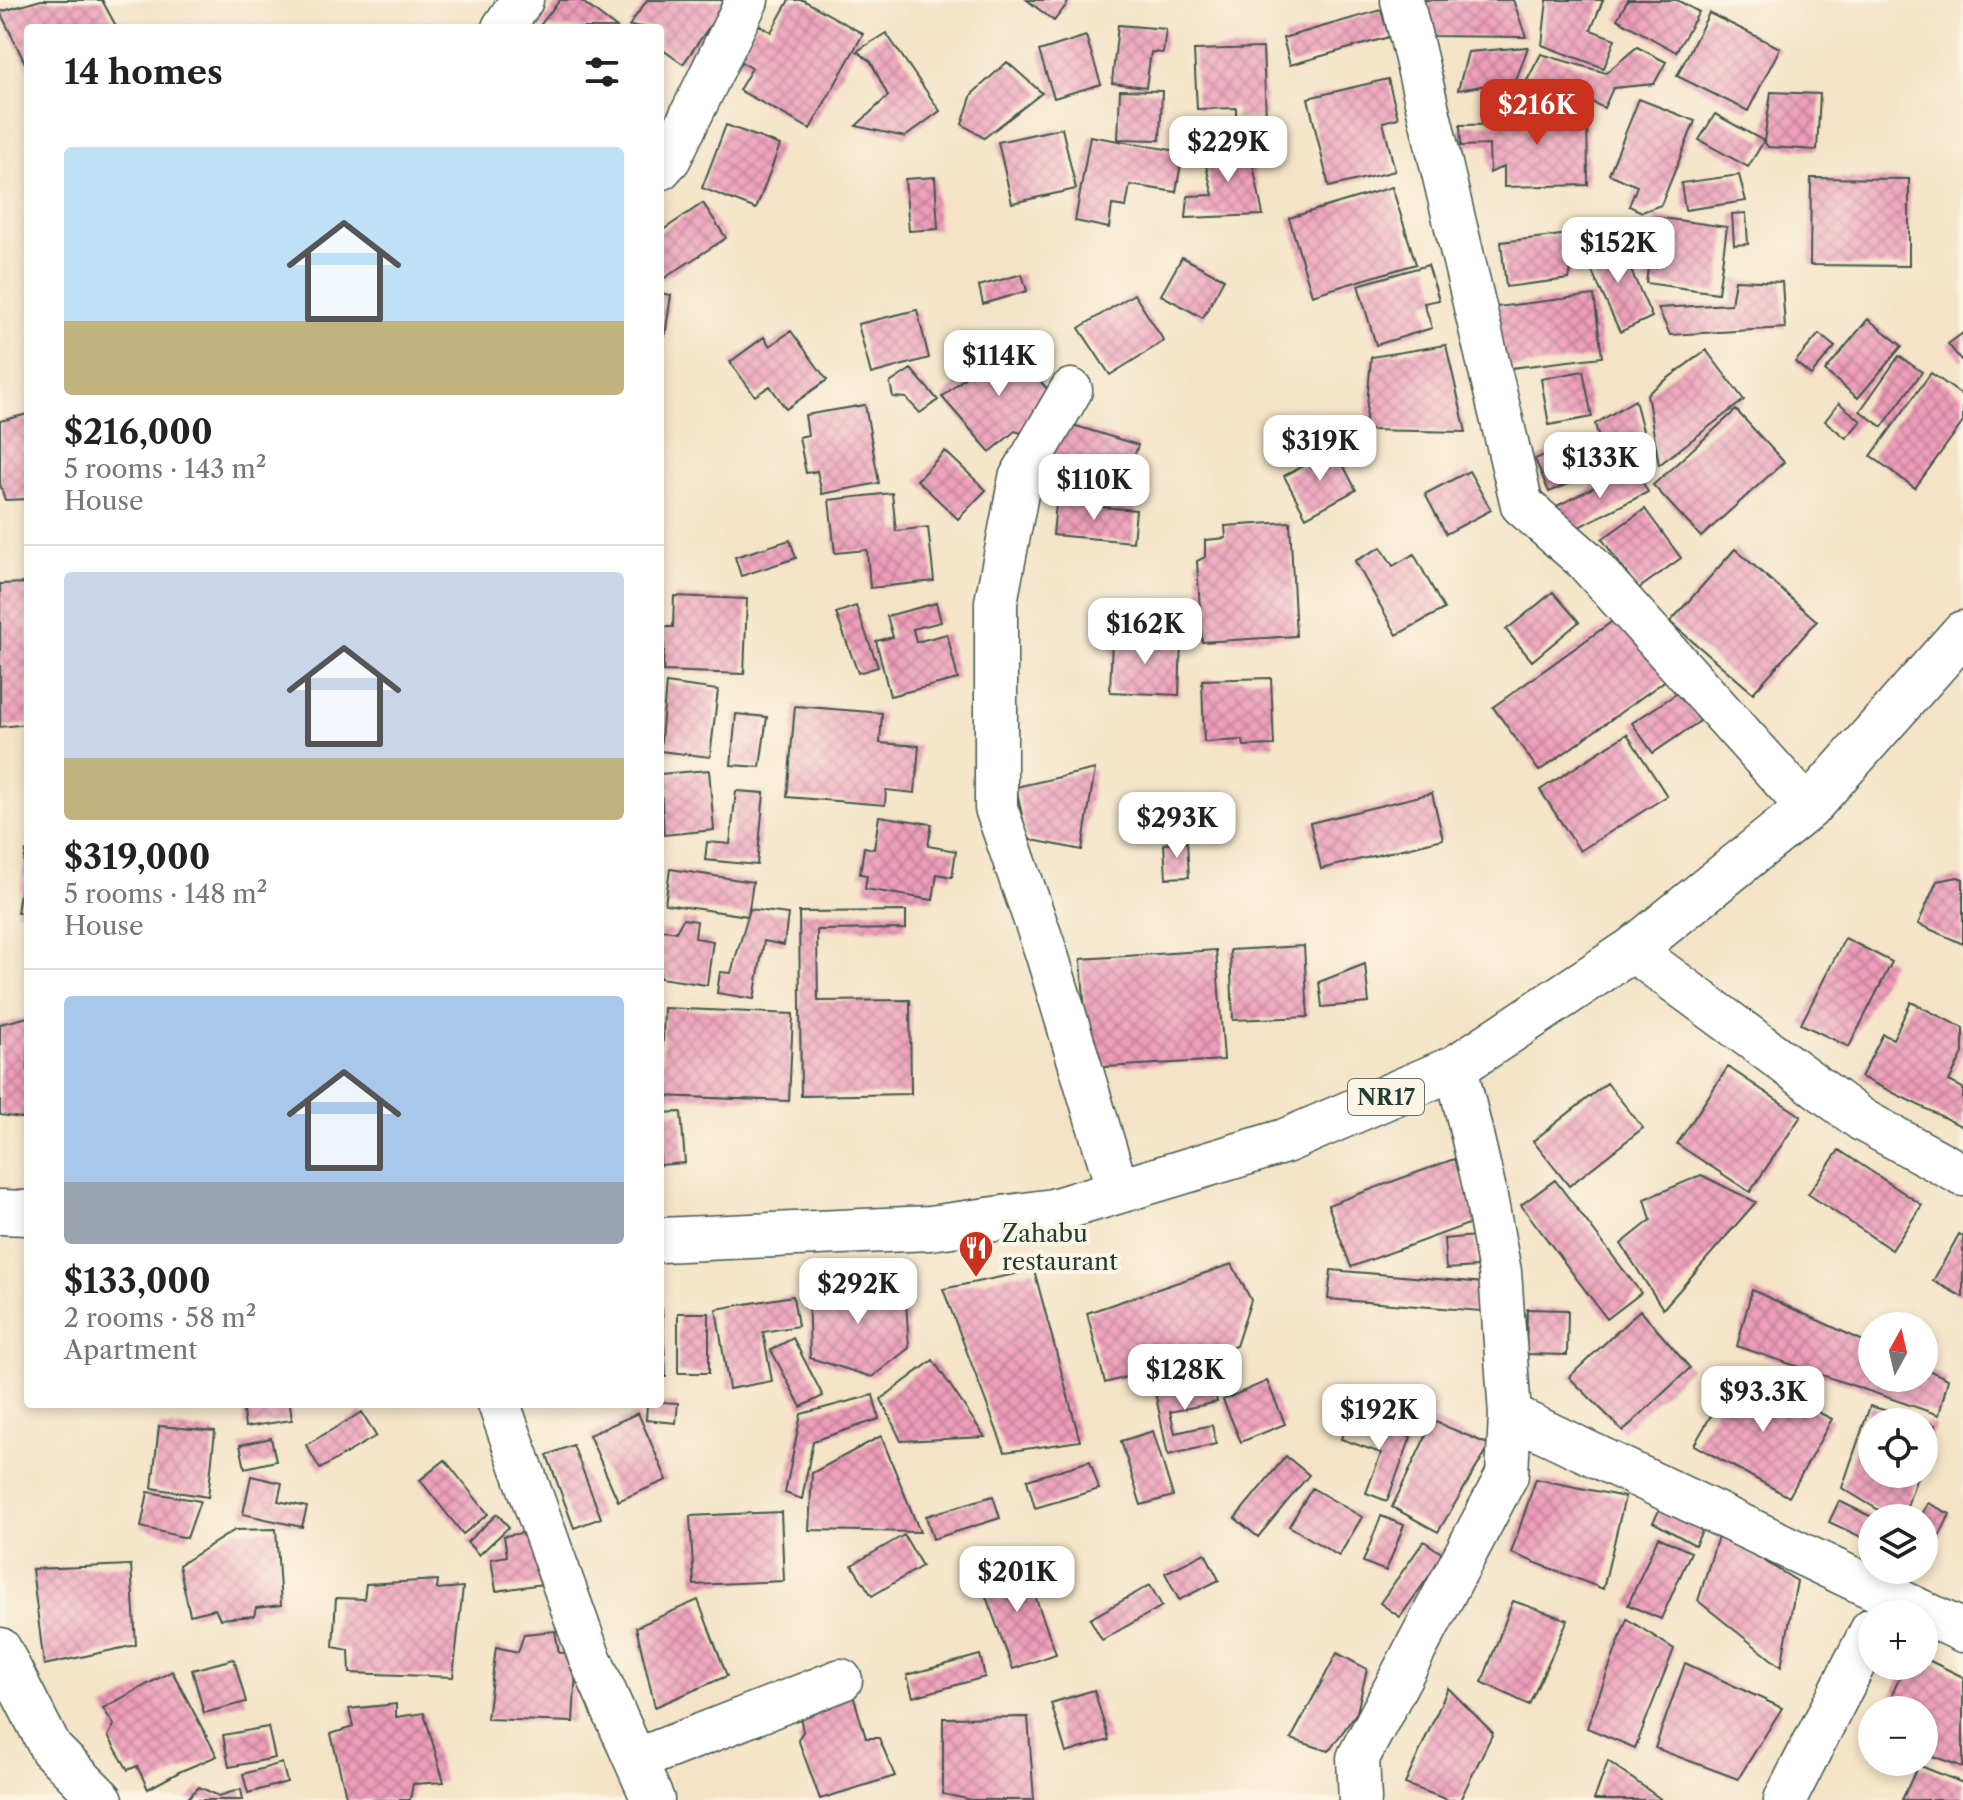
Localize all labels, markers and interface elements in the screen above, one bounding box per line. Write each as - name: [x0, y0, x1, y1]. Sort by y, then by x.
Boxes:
- icon: filters: [580, 50, 624, 94]
- text: 14 homes: [64, 51, 223, 93]
- pin: $216K: [1481, 79, 1593, 147]
- text: $216K: [1498, 89, 1576, 121]
- pin: $229K: [1172, 116, 1284, 184]
- text: $229K: [1187, 126, 1269, 158]
- icon: home: [272, 199, 416, 343]
- pin: $152K: [1562, 217, 1674, 285]
- text: $152K: [1580, 227, 1656, 259]
- pin: $114K: [943, 330, 1055, 398]
- text: $114K: [962, 340, 1036, 372]
- text: $216,000: [64, 411, 213, 453]
- pin: $319K: [1264, 415, 1376, 483]
- text: $319K: [1281, 425, 1359, 457]
- pin: $133K: [1544, 432, 1656, 500]
- text: $133K: [1562, 442, 1638, 474]
- text: 5 rooms · 143 m²: [64, 453, 266, 485]
- pin: $110K: [1038, 454, 1150, 522]
- text: $110K: [1056, 464, 1132, 496]
- text: House: [64, 485, 144, 517]
- pin: $162K: [1089, 598, 1201, 666]
- text: $162K: [1106, 608, 1184, 640]
- icon: home: [272, 624, 416, 768]
- pin: $293K: [1121, 792, 1233, 860]
- text: $293K: [1137, 802, 1217, 834]
- text: $319,000: [64, 836, 210, 878]
- text: 5 rooms · 148 m²: [64, 878, 267, 910]
- text: House: [64, 910, 144, 942]
- icon: home: [272, 1048, 416, 1192]
- road number: NR17: [1348, 1079, 1424, 1115]
- place label: Zahabu restaurant: [1002, 1219, 1118, 1276]
- restaurant icon: Zahabu restaurant: [957, 1229, 995, 1279]
- pin: $292K: [802, 1258, 914, 1326]
- text: $133,000: [64, 1260, 211, 1302]
- text: $292K: [817, 1268, 899, 1300]
- text: 2 rooms · 58 m²: [64, 1302, 256, 1334]
- north arrow: [1858, 1312, 1938, 1392]
- map controls: [1858, 1312, 1938, 1776]
- text: Apartment: [64, 1334, 197, 1366]
- pin: $128K: [1129, 1344, 1241, 1412]
- text: $128K: [1146, 1354, 1224, 1386]
- pin: $93.3K: [1698, 1366, 1828, 1434]
- text: $93.3K: [1719, 1376, 1807, 1408]
- pin: $192K: [1323, 1384, 1435, 1452]
- text: $192K: [1340, 1394, 1418, 1426]
- button: locate: [1858, 1408, 1938, 1488]
- button: layers: [1858, 1504, 1938, 1584]
- pin: $201K: [961, 1546, 1073, 1614]
- text: $201K: [978, 1556, 1056, 1588]
- button: +: [1858, 1600, 1938, 1680]
- button: −: [1858, 1696, 1938, 1776]

